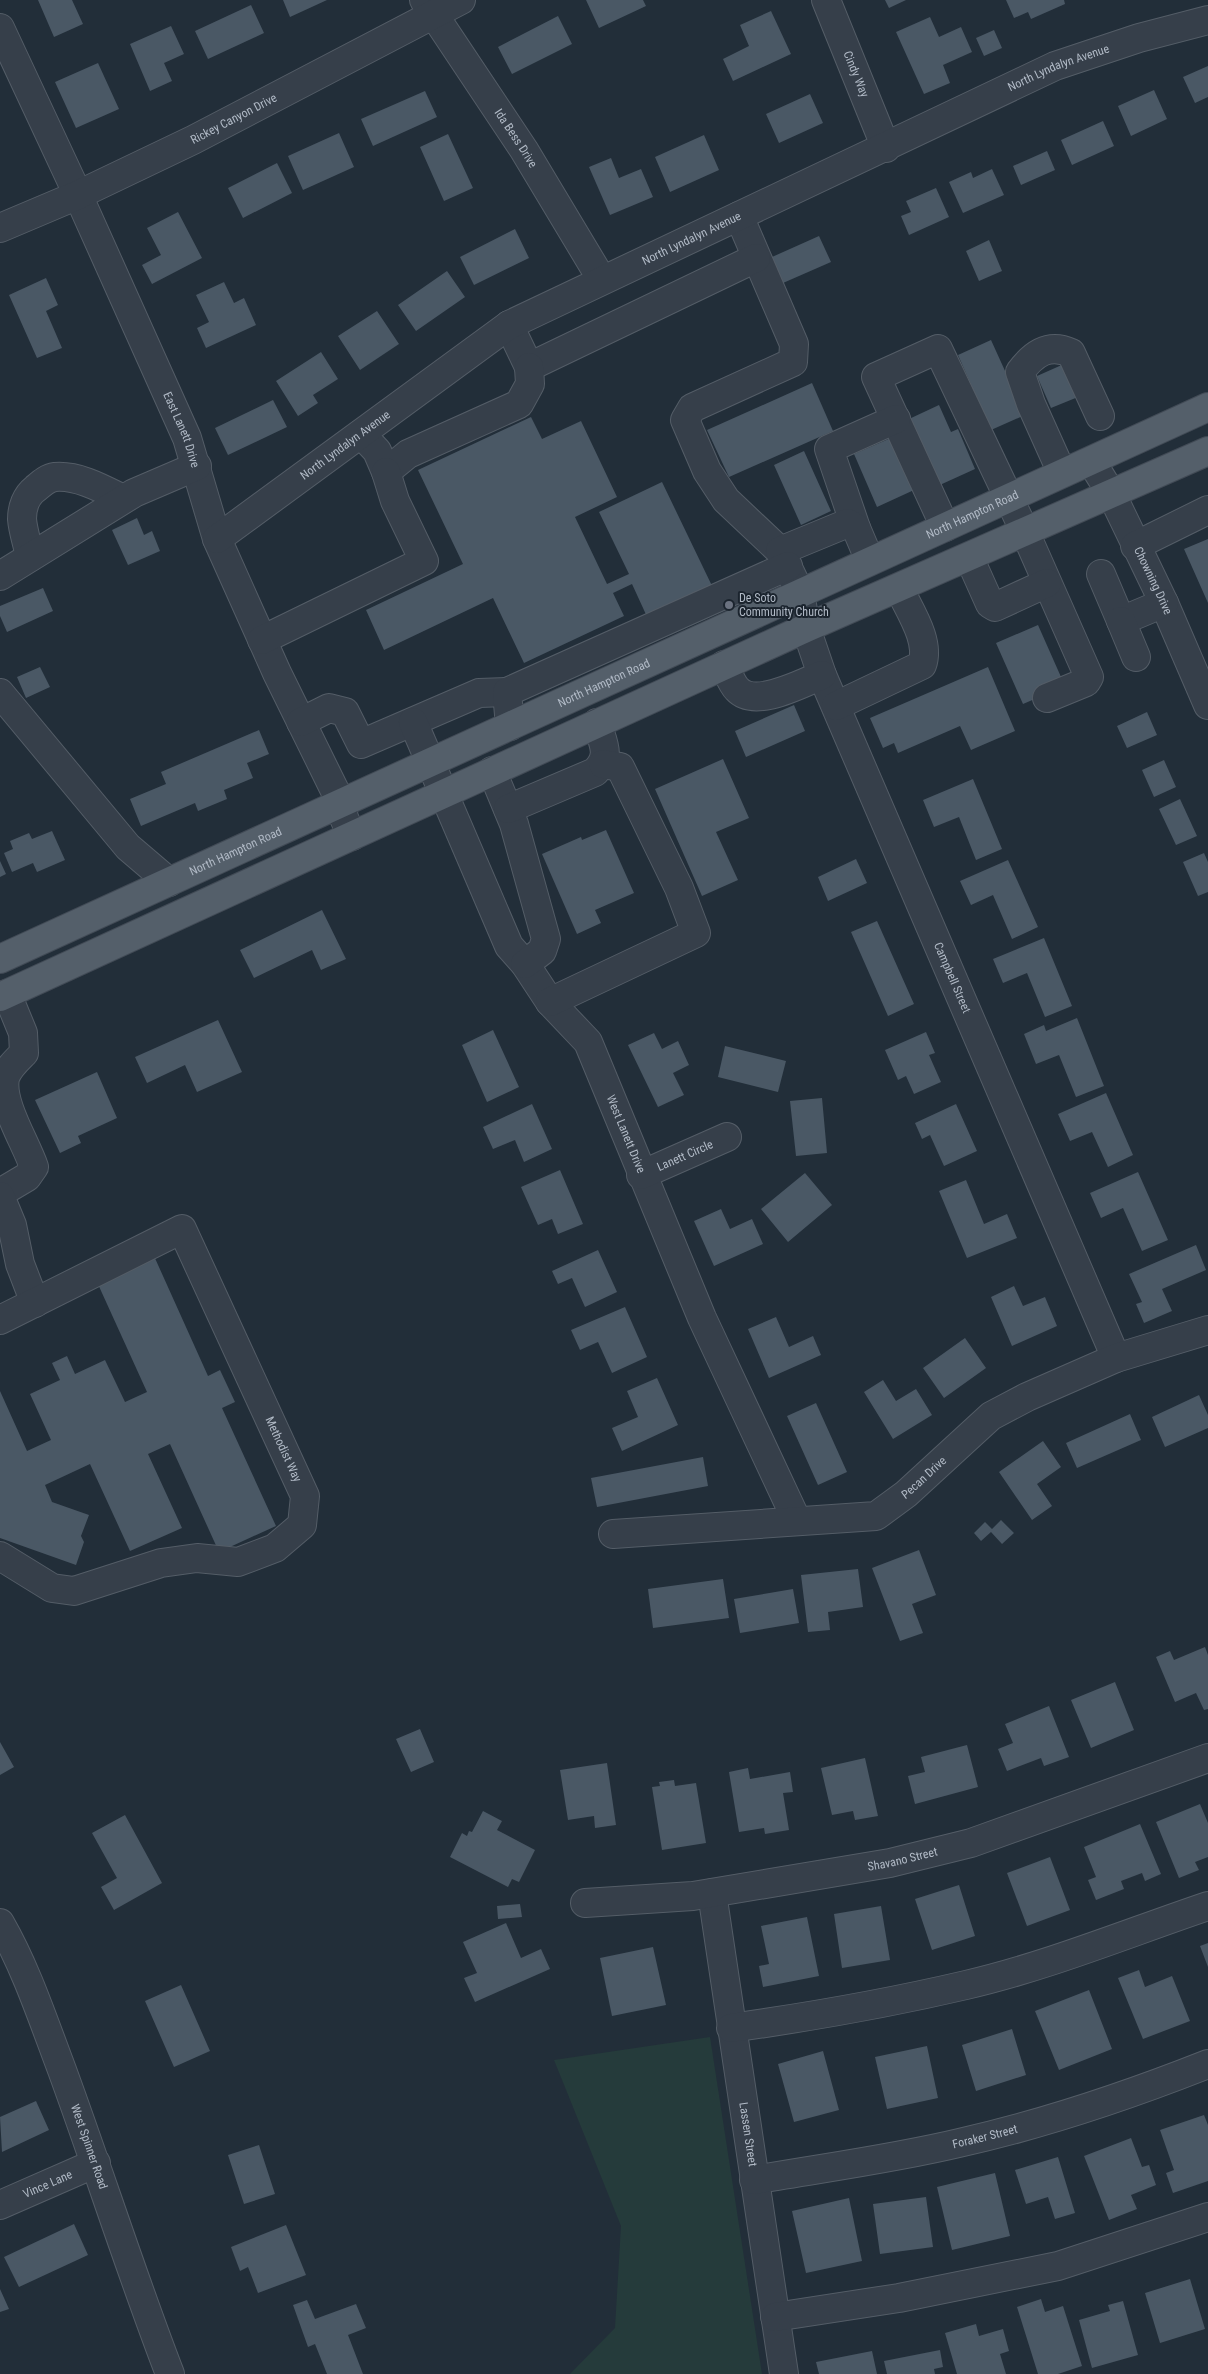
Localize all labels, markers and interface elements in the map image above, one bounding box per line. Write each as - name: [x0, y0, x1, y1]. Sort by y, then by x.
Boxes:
- street label: North Lyndalyn Avenue: [1006, 41, 1111, 94]
- street label: Cindy Way: [840, 49, 872, 99]
- street label: Rickey Canyon Drive: [188, 90, 279, 147]
- street label: Ida Bess Drive: [492, 106, 540, 171]
- street label: North Lyndalyn Avenue: [640, 209, 744, 268]
- street label: East Lanett Drive: [160, 390, 203, 470]
- street label: North Lyndalyn Avenue: [298, 407, 393, 483]
- street label: North Hampton Road: [924, 488, 1021, 542]
- street label: Chowning Drive: [1131, 544, 1175, 617]
- place label: De Soto Community Church: [739, 591, 829, 619]
- marker: De Soto Community Church: [723, 599, 735, 611]
- street label: North Hampton Road: [556, 656, 652, 710]
- street label: North Hampton Road: [187, 824, 284, 878]
- street label: Campbell Street: [931, 940, 974, 1016]
- street label: West Lanett Drive: [604, 1093, 648, 1175]
- street label: Lanett Circle: [655, 1137, 715, 1174]
- street label: Methodist Way: [262, 1414, 305, 1484]
- street label: Pecan Drive: [899, 1453, 949, 1502]
- street label: Shavano Street: [867, 1844, 939, 1874]
- street label: Lassen Street: [736, 2101, 760, 2168]
- street label: West Spinner Road: [68, 2102, 110, 2191]
- street label: Foraker Street: [951, 2122, 1019, 2151]
- street label: Vince Lane: [21, 2167, 75, 2201]

